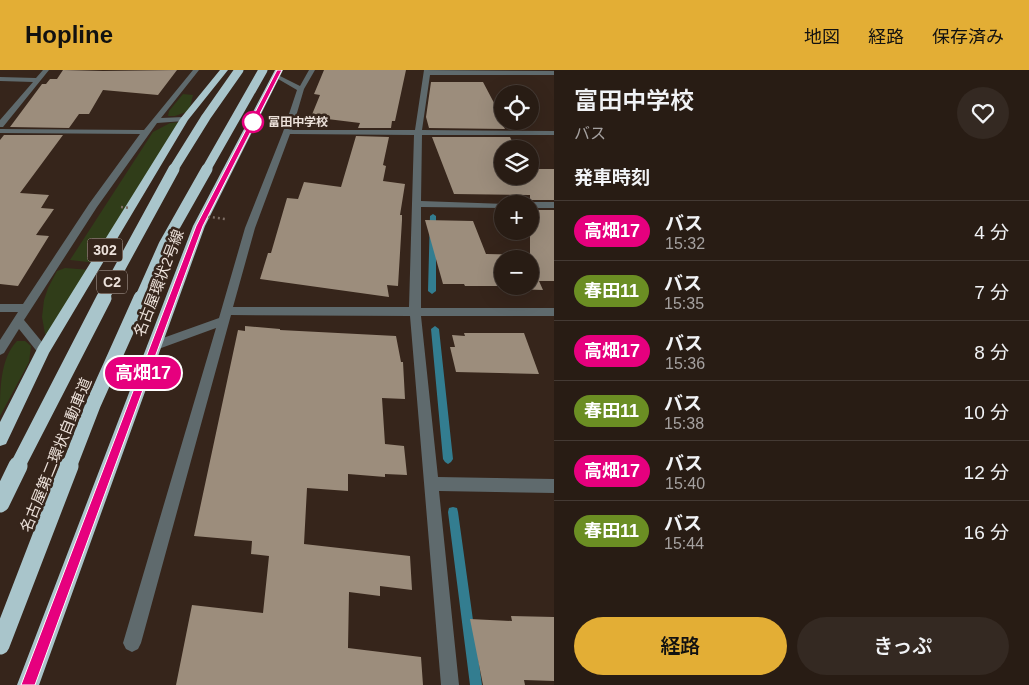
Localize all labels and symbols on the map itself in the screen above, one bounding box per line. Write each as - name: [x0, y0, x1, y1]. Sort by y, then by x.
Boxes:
- marker: 富田中学校: [242, 111, 264, 133]
- place label: 富田中学校: [268, 115, 328, 129]
- street label: 名古屋環状2号線: [130, 227, 187, 339]
- road number: 302: [88, 238, 122, 262]
- road number: C2: [97, 270, 127, 293]
- line badge: 高畑17: [108, 357, 178, 389]
- street label: 名古屋第二環状自動車道: [17, 375, 94, 534]

